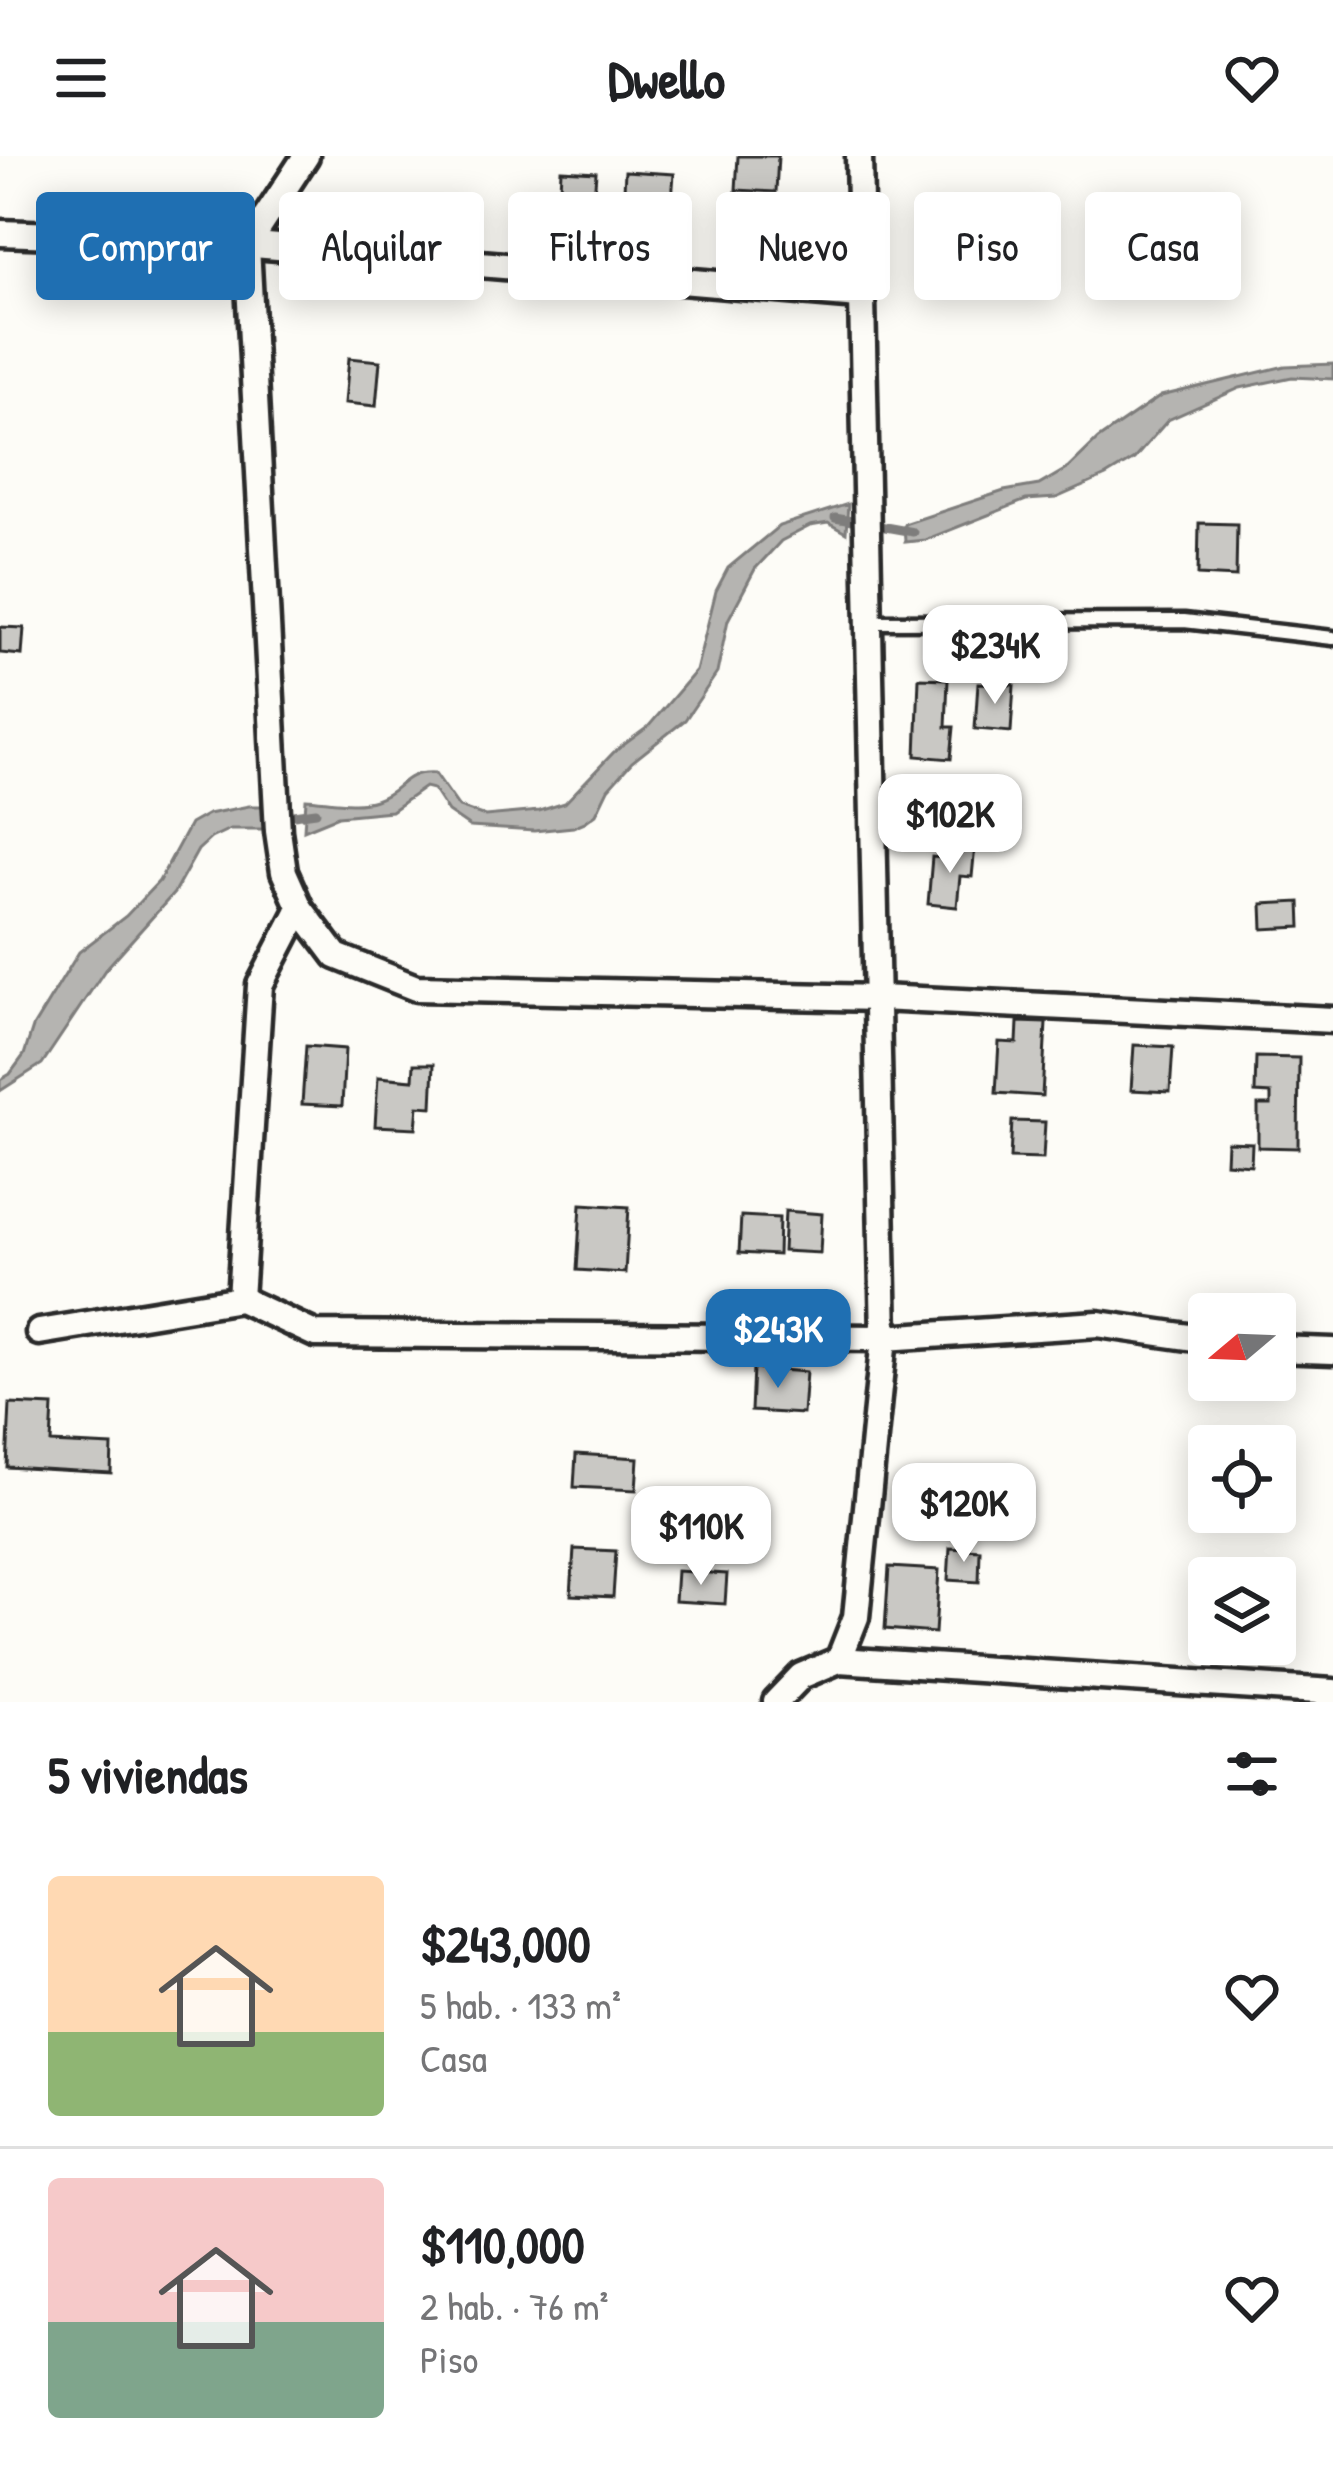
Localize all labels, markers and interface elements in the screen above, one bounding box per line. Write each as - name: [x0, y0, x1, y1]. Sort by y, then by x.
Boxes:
- text: Dwello: [608, 42, 725, 115]
- icon: menu: [48, 45, 114, 111]
- icon: heart: [1219, 45, 1285, 111]
- chip: Comprar: [36, 192, 255, 300]
- chip: Alquilar: [279, 192, 484, 300]
- chip: Filtros: [508, 192, 692, 300]
- chip: Nuevo: [716, 192, 890, 300]
- chip: Piso: [914, 192, 1061, 300]
- chip: Casa: [1085, 192, 1241, 300]
- pin: $234K: [911, 605, 1079, 707]
- text: $234K: [950, 617, 1040, 670]
- pin: $102K: [866, 774, 1034, 876]
- text: $102K: [905, 786, 995, 839]
- pin: $243K: [694, 1289, 862, 1391]
- north arrow: [1188, 1293, 1296, 1401]
- map controls: [1188, 1293, 1296, 1665]
- text: $243K: [733, 1301, 823, 1354]
- button: locate: [1188, 1425, 1296, 1533]
- pin: $120K: [880, 1463, 1048, 1565]
- text: $120K: [919, 1475, 1009, 1528]
- pin: $110K: [617, 1486, 785, 1588]
- text: $110K: [658, 1498, 744, 1551]
- button: layers: [1188, 1557, 1296, 1665]
- text: 5 viviendas: [48, 1740, 248, 1809]
- icon: filters: [1219, 1741, 1285, 1807]
- text: $243,000: [420, 1909, 591, 1978]
- icon: home: [144, 1924, 288, 2068]
- icon: heart: [1219, 1963, 1285, 2029]
- text: 5 hab. · 133 m²: [420, 1978, 621, 2031]
- text: Casa: [420, 2031, 487, 2084]
- text: $110,000: [420, 2210, 585, 2279]
- icon: home: [144, 2226, 288, 2370]
- icon: heart: [1219, 2265, 1285, 2331]
- text: 2 hab. · 76 m²: [420, 2279, 608, 2332]
- text: Piso: [420, 2332, 478, 2385]

